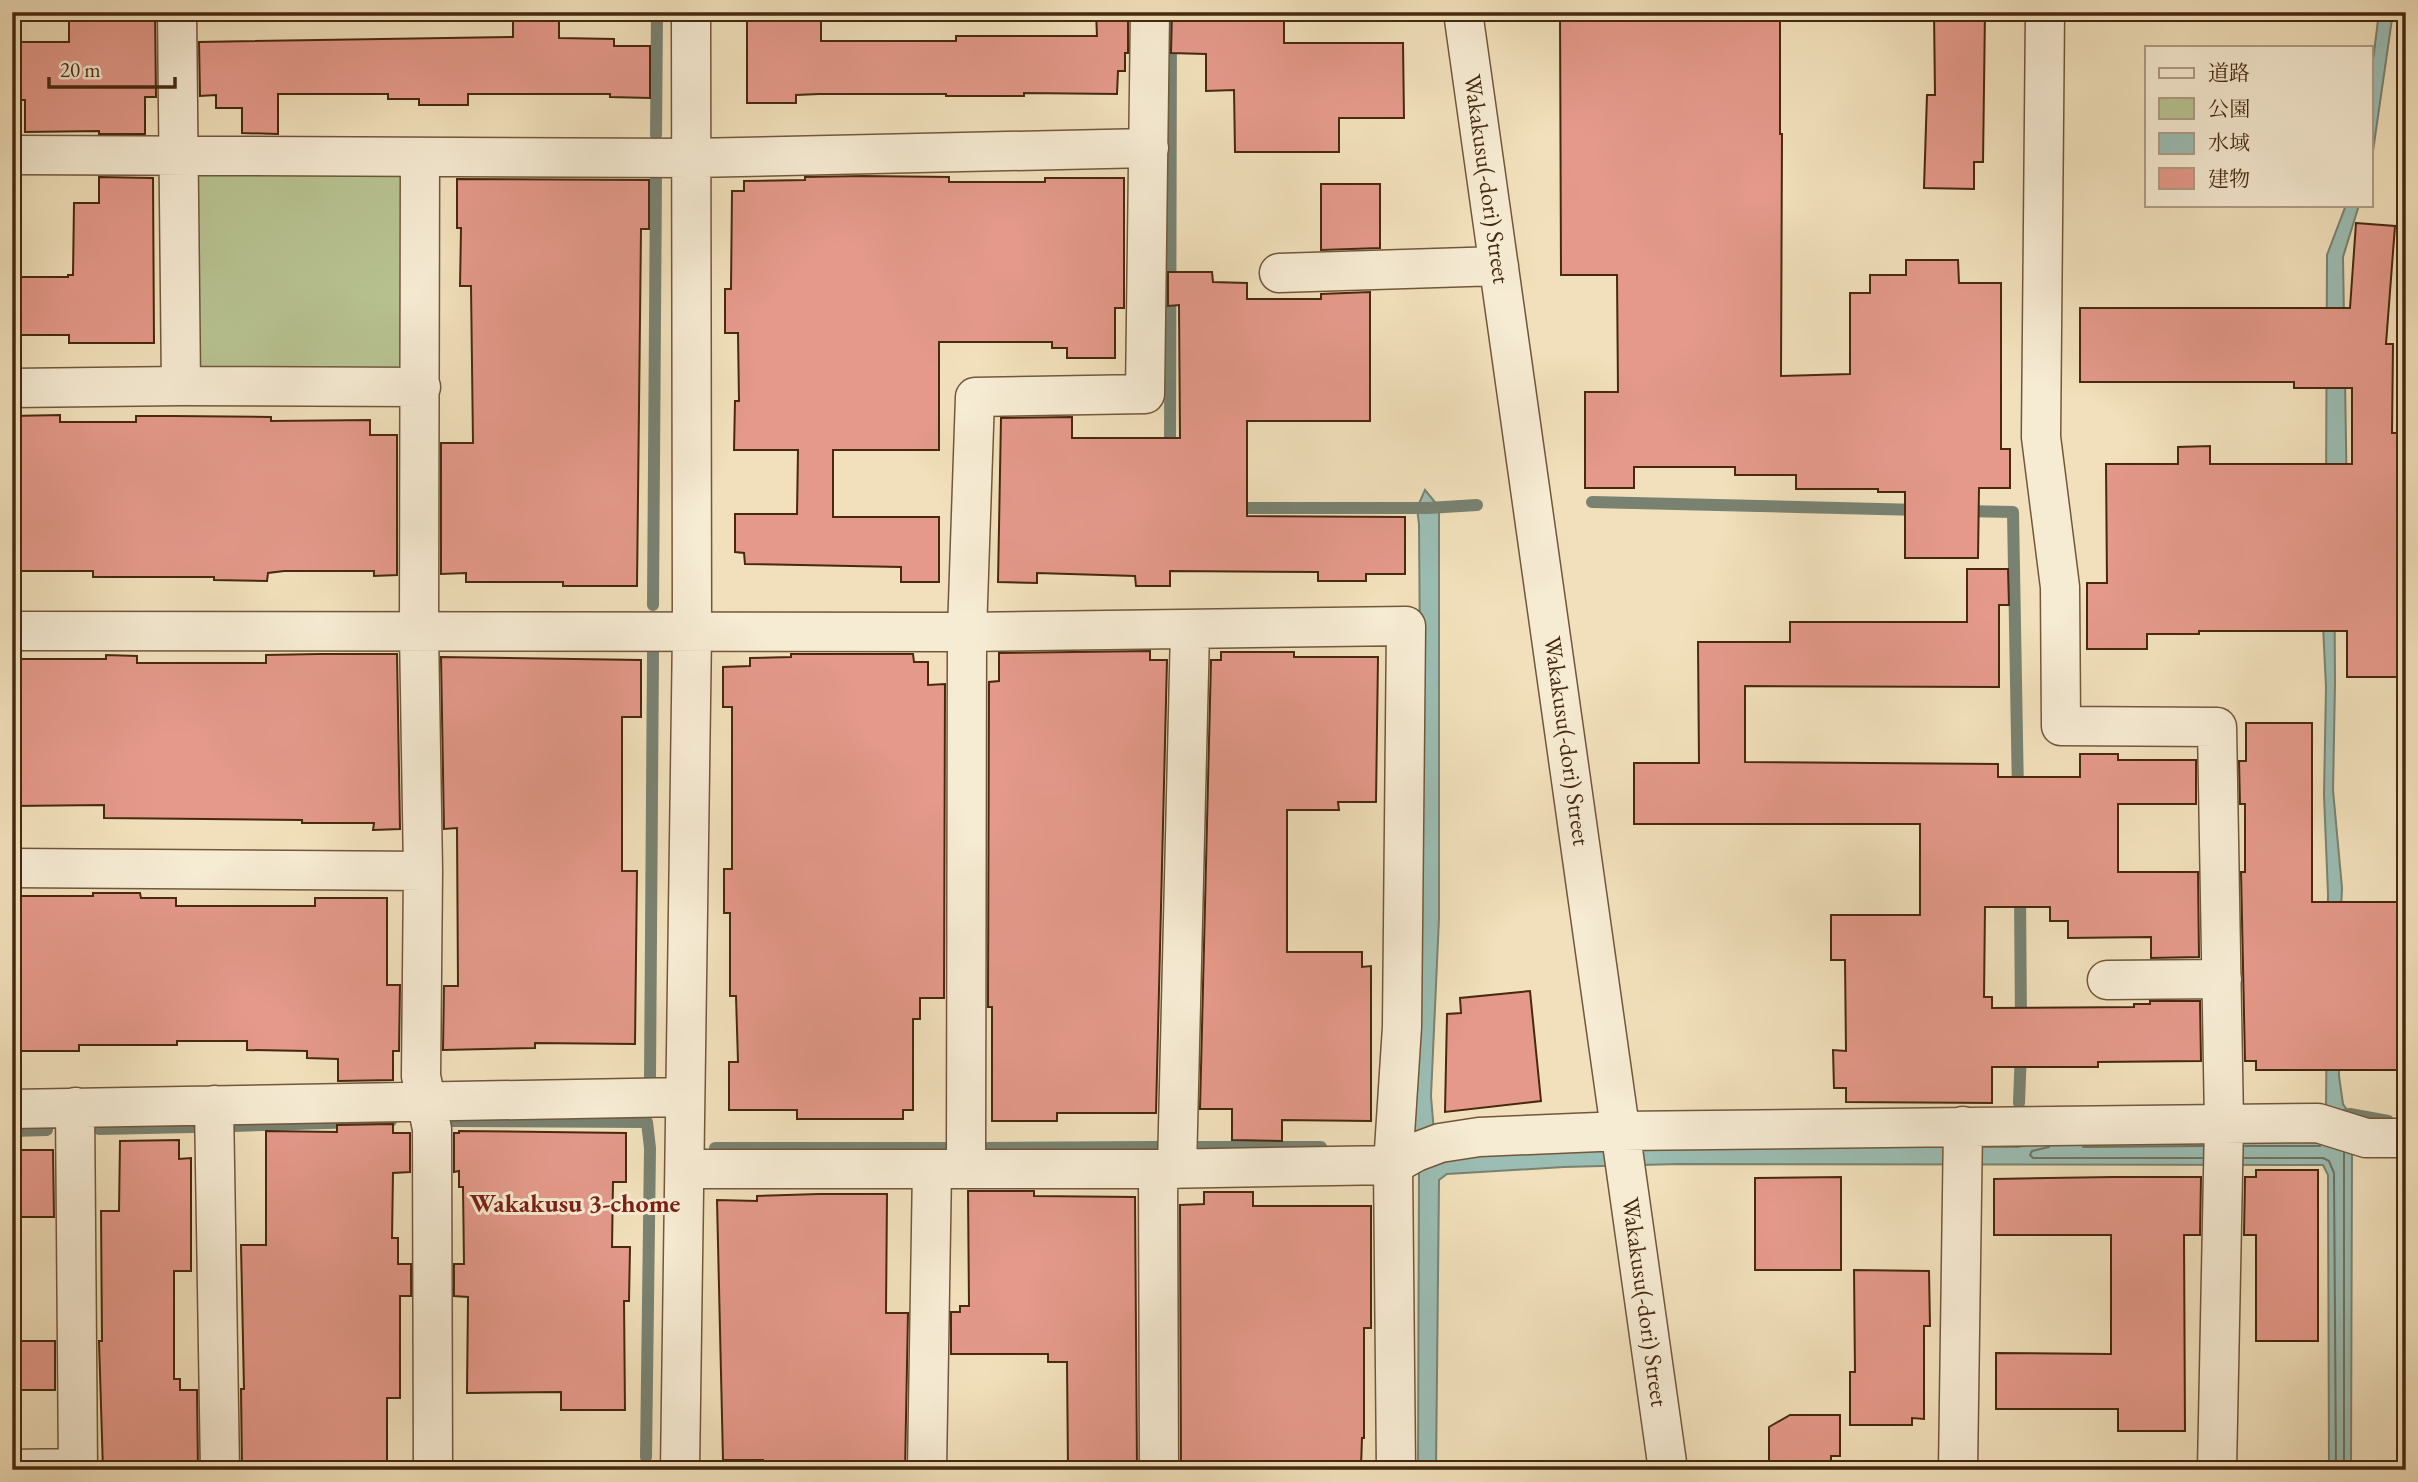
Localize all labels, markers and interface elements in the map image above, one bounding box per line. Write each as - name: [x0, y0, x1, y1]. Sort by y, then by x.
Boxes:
- scale bar: [49, 46, 175, 90]
- legend: [2145, 46, 2372, 206]
- text: 20 m: [60, 56, 101, 83]
- text: 道路: [2208, 59, 2250, 86]
- street label: Wakakusu(-dori) Street: [1457, 72, 1518, 286]
- text: 公園: [2208, 95, 2250, 122]
- text: 水域: [2208, 129, 2250, 156]
- text: 建物: [2208, 165, 2250, 192]
- street label: Wakakusu(-dori) Street: [1537, 634, 1598, 848]
- district label: Wakakusu 3-chome: [470, 1186, 681, 1220]
- street label: Wakakusu(-dori) Street: [1615, 1195, 1676, 1409]

